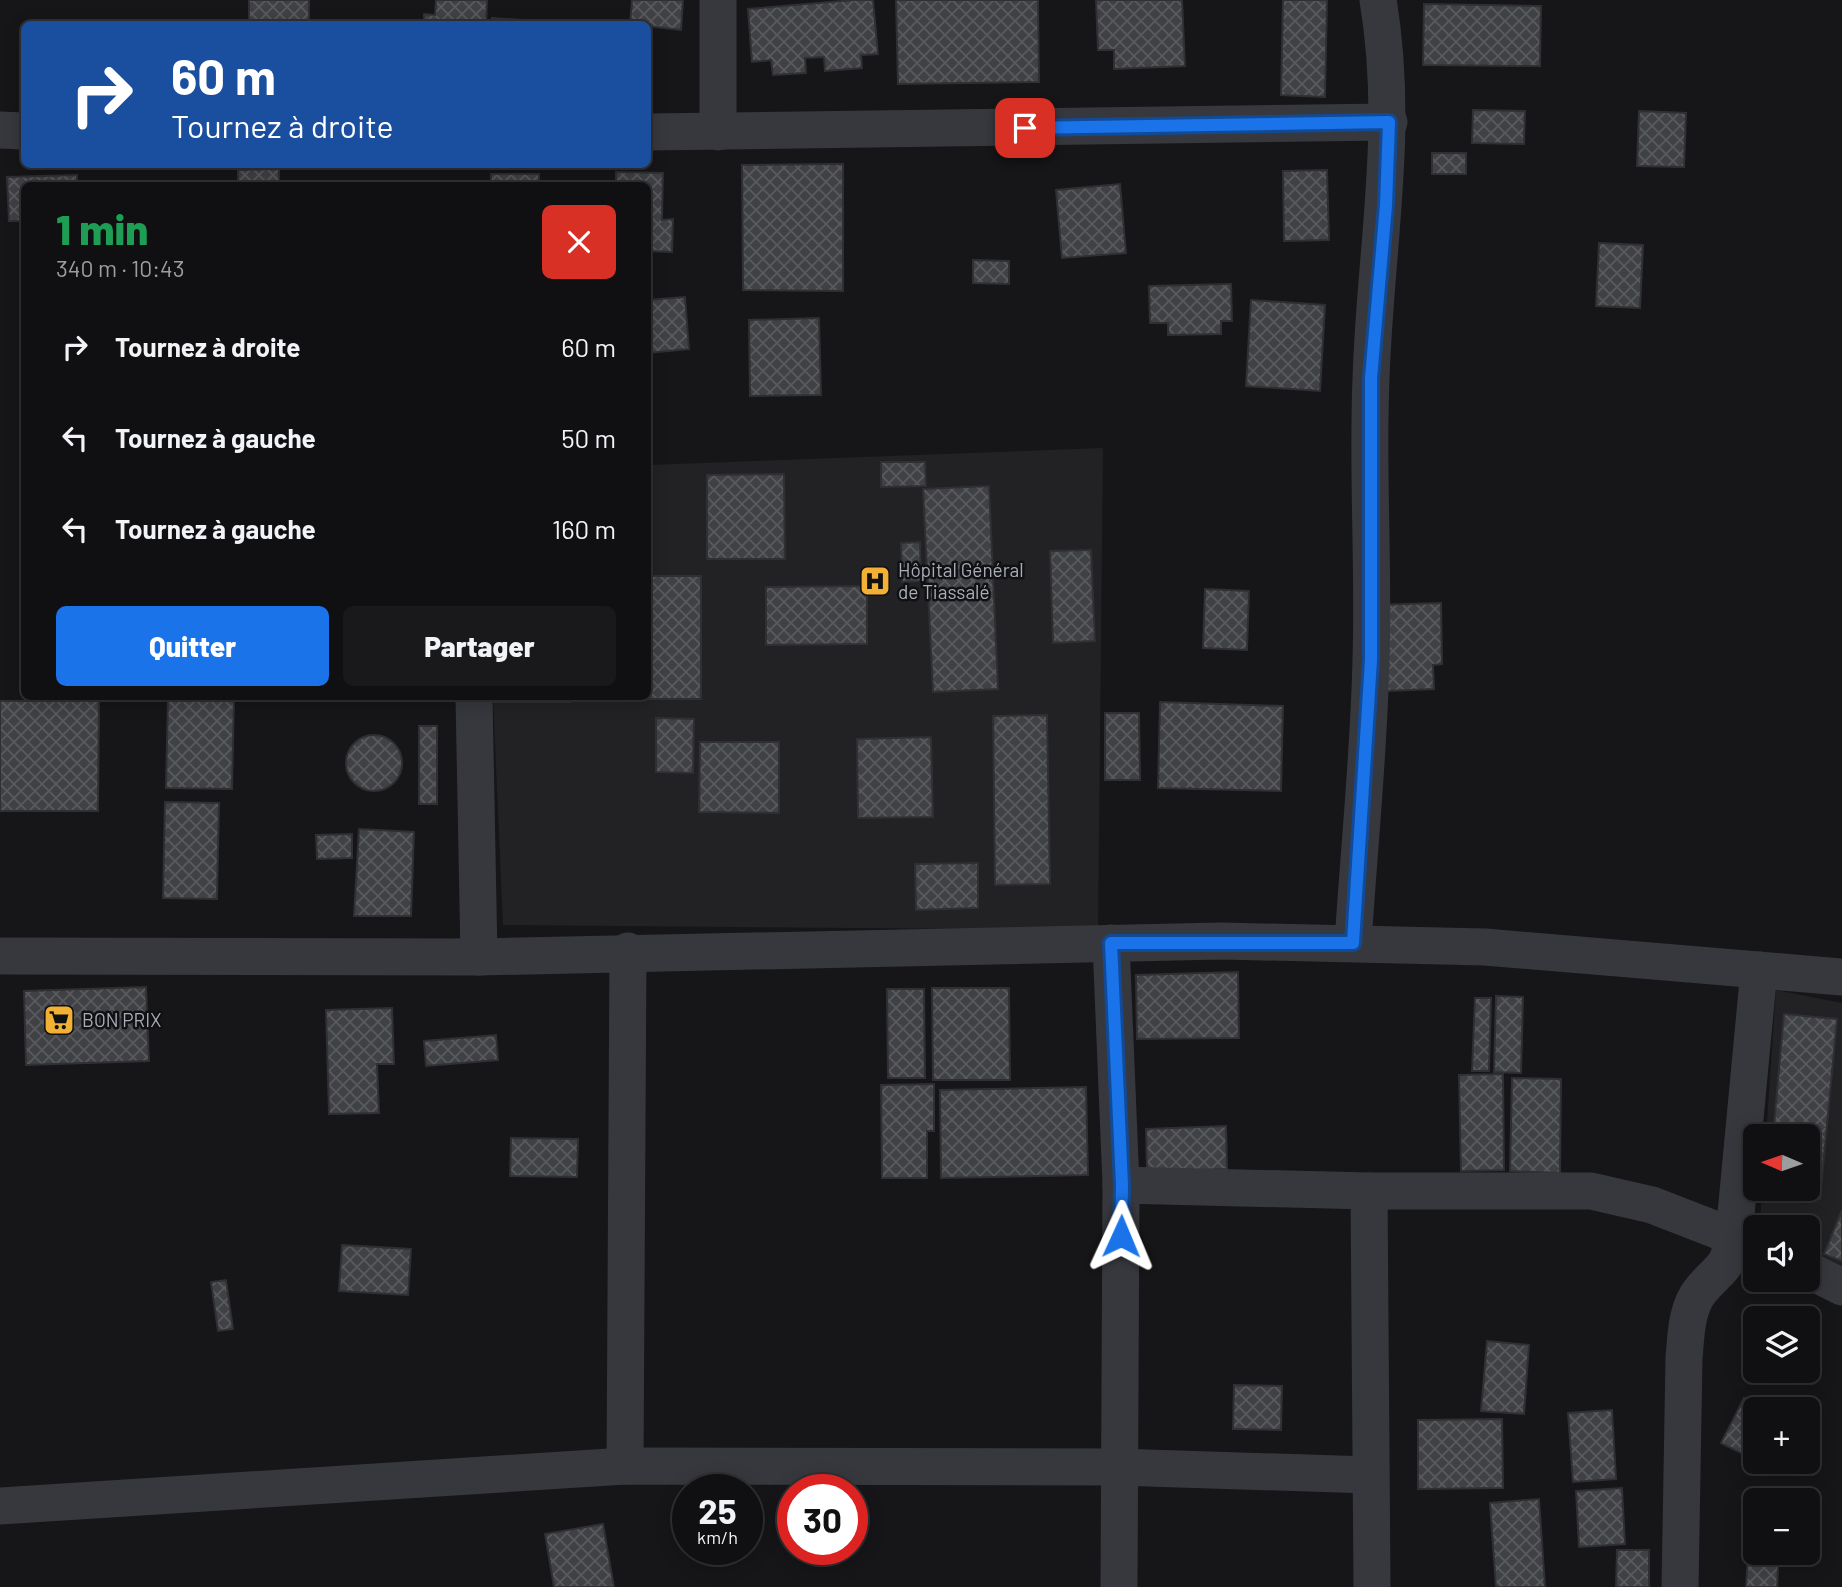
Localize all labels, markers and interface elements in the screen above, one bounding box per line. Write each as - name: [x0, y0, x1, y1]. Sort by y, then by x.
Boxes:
- text: 60 m: [171, 46, 276, 105]
- icon: right: [56, 49, 147, 140]
- pin: [995, 98, 1055, 158]
- text: Tournez à droite: [171, 106, 393, 144]
- icon: arrive: [1006, 109, 1044, 147]
- text: 1 min: [56, 203, 148, 253]
- button: close: [542, 205, 616, 279]
- text: 340 m · 10:43: [56, 254, 185, 282]
- icon: right: [56, 328, 94, 366]
- text: Tournez à droite: [115, 331, 300, 362]
- text: 60 m: [561, 331, 616, 362]
- icon: left: [56, 419, 94, 457]
- text: Tournez à gauche: [115, 422, 316, 453]
- text: 50 m: [561, 422, 616, 453]
- icon: left: [56, 510, 94, 548]
- text: Tournez à gauche: [115, 513, 316, 544]
- text: 160 m: [552, 513, 616, 544]
- place label: Hôpital Général de Tiassalé: [898, 558, 1024, 603]
- hospital icon: Hôpital Général de Tiassalé: [858, 564, 892, 598]
- button: Quitter: [56, 606, 329, 686]
- button: Partager: [343, 606, 616, 686]
- supermarket icon: BON PRIX: [42, 1003, 76, 1037]
- place label: BON PRIX: [82, 1008, 161, 1031]
- north arrow: [1743, 1124, 1820, 1200]
- map controls: [1743, 1124, 1820, 1565]
- position arrow: [1084, 1199, 1158, 1273]
- button: sound: [1743, 1215, 1820, 1292]
- button: layers: [1743, 1306, 1820, 1383]
- button: +: [1743, 1397, 1820, 1474]
- speed limit sign: 30: [777, 1474, 868, 1565]
- button: −: [1743, 1488, 1820, 1565]
- text: 25: [698, 1489, 737, 1531]
- text: km/h: [697, 1526, 738, 1548]

